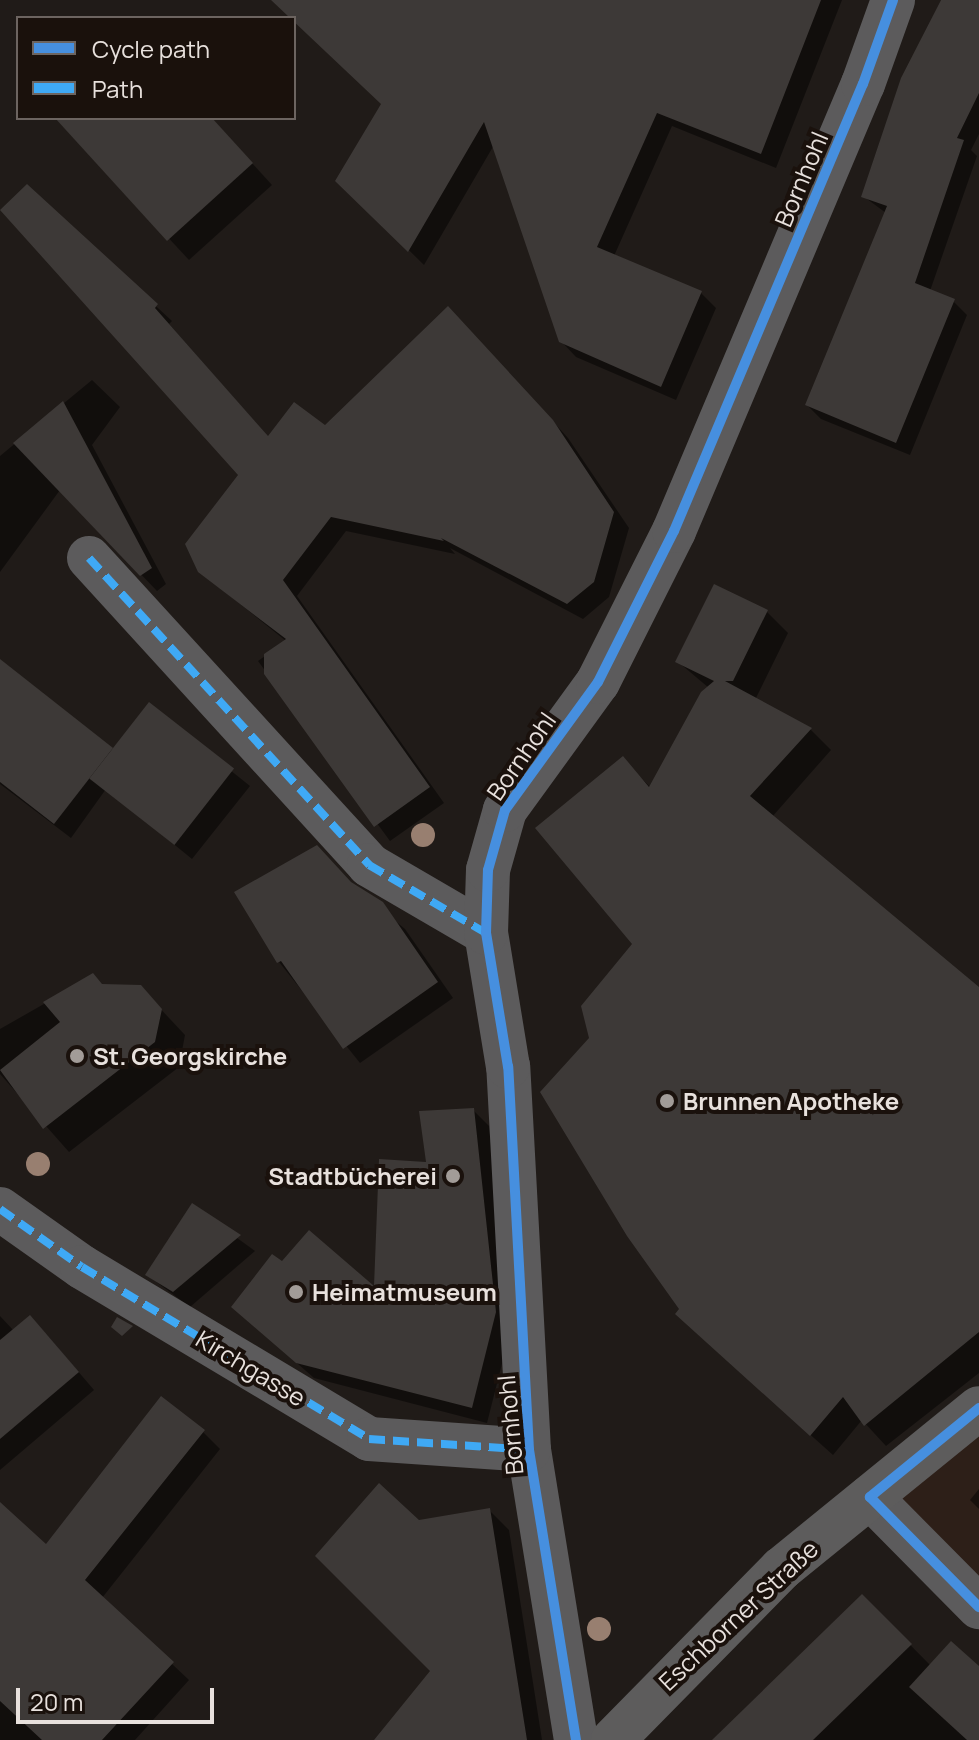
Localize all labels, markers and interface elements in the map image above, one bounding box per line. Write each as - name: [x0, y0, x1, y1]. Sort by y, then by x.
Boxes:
- legend: [16, 16, 296, 120]
- text: Cycle path: [92, 32, 210, 65]
- text: Path: [92, 72, 143, 105]
- street label: Bornhohl: [768, 127, 834, 231]
- street label: Bornhohl: [480, 707, 562, 805]
- place label: St. Georgskirche: [93, 1042, 287, 1070]
- marker: St. Georgskirche: [68, 1047, 86, 1065]
- place label: Brunnen Apotheke: [683, 1087, 899, 1115]
- marker: Brunnen Apotheke: [658, 1092, 676, 1110]
- place label: Stadtbücherei: [268, 1162, 437, 1190]
- marker: Stadtbücherei: [444, 1167, 462, 1185]
- place label: Heimatmuseum: [312, 1278, 497, 1306]
- marker: Heimatmuseum: [287, 1283, 305, 1301]
- street label: Kirchgasse: [191, 1324, 311, 1412]
- street label: Bornhohl: [491, 1374, 529, 1476]
- street label: Eschborner Straße: [653, 1534, 823, 1696]
- scale bar: [20, 1672, 218, 1722]
- text: 20 m: [30, 1685, 83, 1718]

